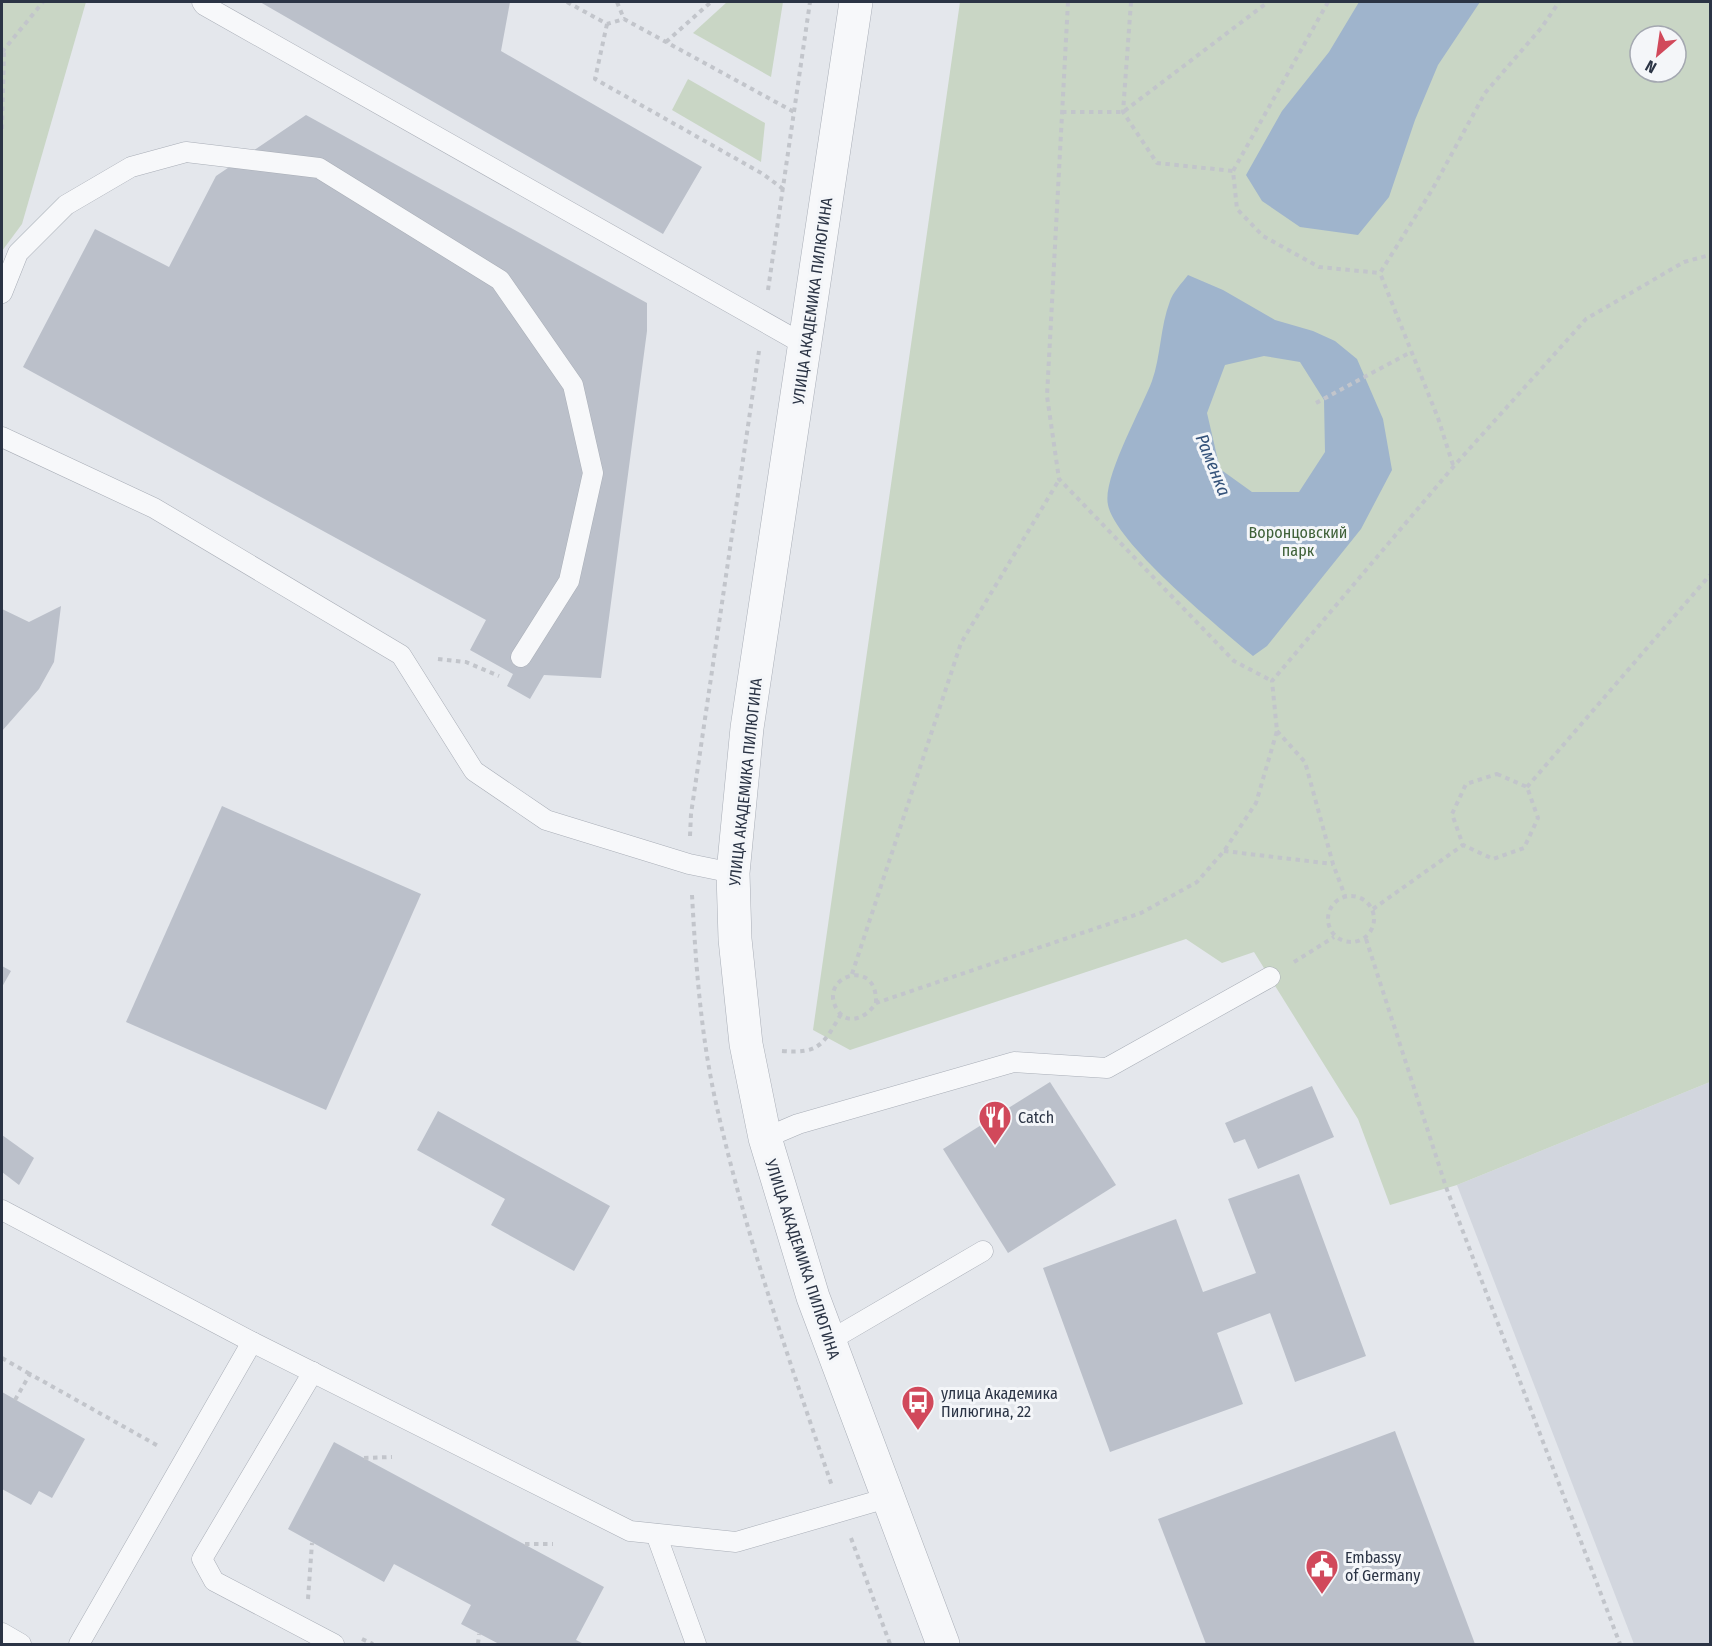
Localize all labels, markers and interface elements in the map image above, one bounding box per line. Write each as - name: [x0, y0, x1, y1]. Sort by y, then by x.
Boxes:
- north arrow: [1628, 24, 1688, 84]
- text: N: [1642, 56, 1660, 77]
- street label: УЛИЦА АКАДЕМИКА ПИЛЮГИНА: [788, 196, 837, 407]
- water label: Раменка: [1191, 431, 1235, 499]
- park label: Воронцовский парк: [1249, 523, 1347, 560]
- street label: УЛИЦА АКАДЕМИКА ПИЛЮГИНА: [725, 677, 766, 888]
- restaurant icon: Catch: [977, 1099, 1013, 1146]
- place label: Catch: [1018, 1108, 1054, 1127]
- street label: УЛИЦА АКАДЕМИКА ПИЛЮГИНА: [761, 1156, 844, 1362]
- bus stop icon: улица Академика Пилюгина, 22: [900, 1384, 936, 1431]
- place label: улица Академика Пилюгина, 22: [941, 1384, 1058, 1421]
- public building icon: Embassy of Germany: [1304, 1548, 1340, 1595]
- place label: Embassy of Germany: [1345, 1548, 1421, 1585]

